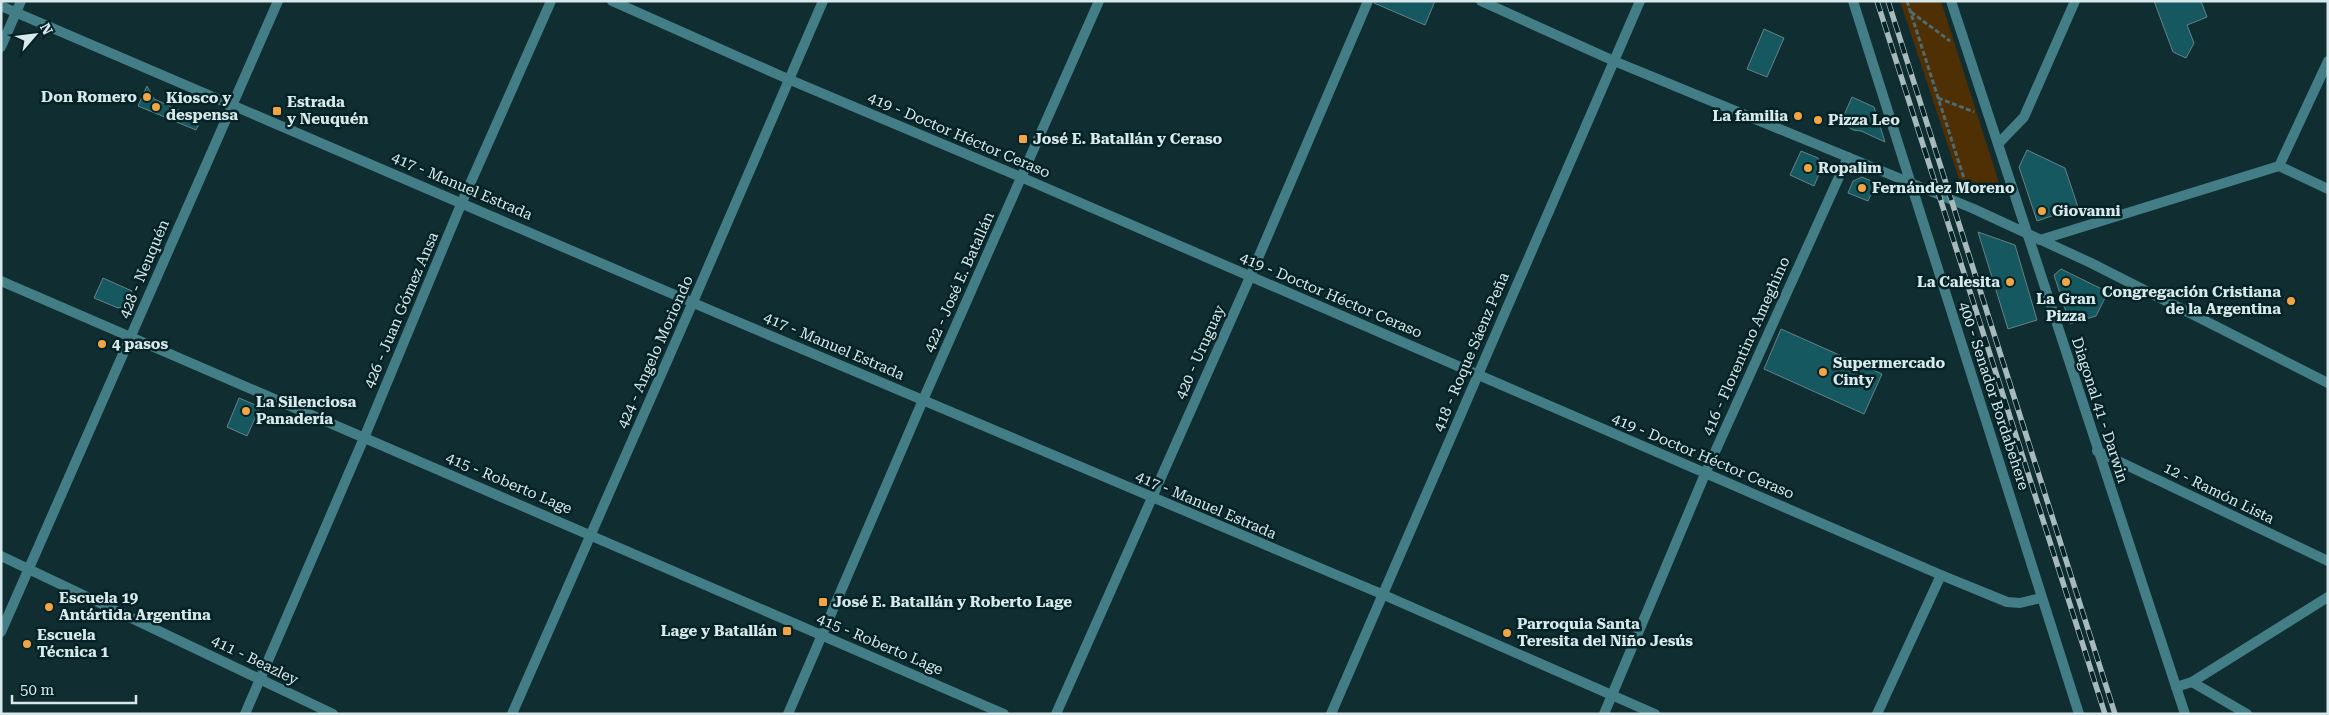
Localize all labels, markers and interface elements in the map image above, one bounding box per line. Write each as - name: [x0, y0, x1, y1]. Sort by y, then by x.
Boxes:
- north arrow: [10, 10, 60, 60]
- text: N: [37, 20, 56, 38]
- place label: Don Romero: [41, 88, 137, 106]
- street label: 419 - Doctor Héctor Ceraso: [865, 88, 1053, 182]
- place label: Kiosco y despensa: [166, 89, 238, 124]
- marker: Don Romero: [141, 91, 153, 103]
- place label: Estrada y Neuquén: [287, 93, 369, 128]
- marker: Kiosco y despensa: [150, 101, 162, 113]
- marker: Estrada y Neuquén: [271, 105, 283, 117]
- place label: La familia: [1713, 107, 1788, 125]
- marker: La familia: [1792, 110, 1804, 122]
- place label: Pizza Leo: [1828, 111, 1900, 129]
- marker: Pizza Leo: [1812, 114, 1824, 126]
- place label: José E. Batallán y Ceraso: [1033, 130, 1223, 148]
- marker: José E. Batallán y Ceraso: [1017, 133, 1029, 145]
- street label: 417 - Manuel Estrada: [389, 148, 535, 224]
- place label: Ropalim: [1818, 159, 1882, 177]
- marker: Ropalim: [1802, 162, 1814, 174]
- place label: Fernández Moreno: [1872, 179, 2015, 197]
- marker: Fernández Moreno: [1856, 182, 1868, 194]
- place label: Giovanni: [2052, 202, 2120, 220]
- marker: Giovanni: [2036, 205, 2048, 217]
- street label: 422 - José E. Batallán: [920, 209, 998, 355]
- street label: 428 - Neuquén: [115, 217, 173, 321]
- street label: 426 - Juan Gómez Ansa: [360, 229, 442, 391]
- street label: 419 - Doctor Héctor Ceraso: [1237, 248, 1425, 342]
- street label: 416 - Florentino Ameghino: [1698, 254, 1794, 438]
- street label: 418 - Roque Sáenz Peña: [1429, 270, 1513, 434]
- street label: 424 - Angelo Moriondo: [613, 273, 697, 431]
- place label: La Calesita: [1917, 273, 2000, 291]
- marker: La Calesita: [2004, 276, 2016, 288]
- marker: La Gran Pizza: [2060, 276, 2072, 288]
- place label: Congregación Cristiana de la Argentina: [2102, 283, 2281, 318]
- place label: La Gran Pizza: [2036, 290, 2096, 325]
- marker: Congregación Cristiana de la Argentina: [2285, 295, 2297, 307]
- street label: 400 - Senador Bordabehere: [1955, 300, 2033, 492]
- street label: 420 - Uruguay: [1171, 302, 1229, 402]
- street label: 417 - Manuel Estrada: [761, 308, 907, 384]
- place label: 4 pasos: [112, 335, 168, 353]
- street label: Diagonal 41 - Darwin: [2068, 335, 2132, 485]
- marker: 4 pasos: [96, 338, 108, 350]
- place label: Supermercado Cinty: [1833, 354, 1946, 389]
- marker: Supermercado Cinty: [1817, 366, 1829, 378]
- place label: La Silenciosa Panadería: [256, 393, 357, 428]
- marker: La Silenciosa Panadería: [240, 405, 252, 417]
- street label: 419 - Doctor Héctor Ceraso: [1609, 409, 1797, 503]
- street label: 415 - Roberto Lage: [443, 448, 575, 518]
- street label: 12 - Ramón Lista: [2161, 458, 2277, 528]
- street label: 417 - Manuel Estrada: [1133, 467, 1279, 543]
- place label: Escuela 19 Antártida Argentina: [59, 589, 211, 624]
- place label: José E. Batallán y Roberto Lage: [833, 593, 1072, 611]
- marker: José E. Batallán y Roberto Lage: [817, 596, 829, 608]
- marker: Escuela 19 Antártida Argentina: [43, 601, 55, 613]
- street label: 415 - Roberto Lage: [814, 609, 946, 679]
- place label: Parroquia Santa Teresita del Niño Jesús: [1517, 615, 1693, 650]
- place label: Lage y Batallán: [661, 622, 777, 640]
- marker: Lage y Batallán: [781, 625, 793, 637]
- place label: Escuela Técnica 1: [37, 626, 110, 661]
- marker: Parroquia Santa Teresita del Niño Jesús: [1501, 627, 1513, 639]
- street label: 411 - Beazley: [209, 631, 302, 689]
- marker: Escuela Técnica 1: [21, 638, 33, 650]
- scale bar: [12, 672, 136, 704]
- text: 50 m: [20, 681, 55, 699]

